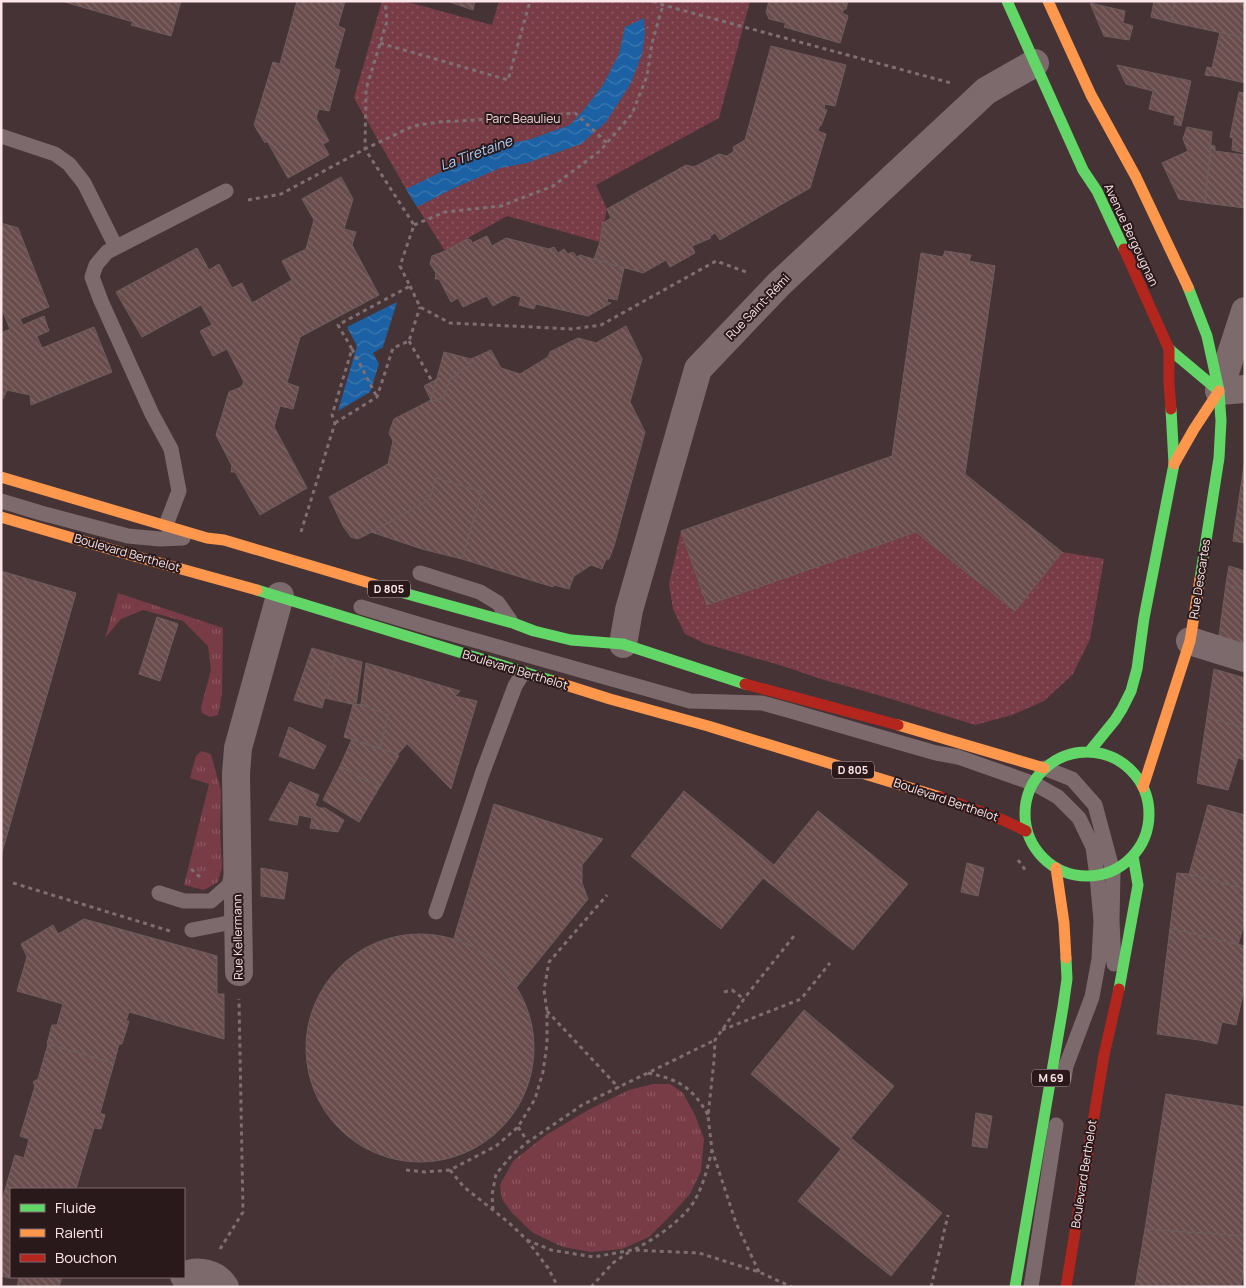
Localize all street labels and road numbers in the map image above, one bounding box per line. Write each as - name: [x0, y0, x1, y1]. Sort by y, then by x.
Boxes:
- street label: Avenue Bergougnan: [1100, 181, 1163, 289]
- street label: Rue Saint-Rémi: [722, 270, 793, 343]
- street label: Boulevard Berthelot: [72, 529, 182, 576]
- street label: Rue Descartes: [1185, 538, 1214, 620]
- road number: D 805: [368, 580, 410, 598]
- street label: Boulevard Berthelot: [460, 645, 570, 694]
- road number: D 805: [832, 762, 874, 778]
- street label: Boulevard Berthelot: [892, 774, 1001, 825]
- street label: Rue Kellermann: [228, 894, 247, 980]
- road number: M 69: [1032, 1070, 1070, 1086]
- street label: Boulevard Berthelot: [1067, 1118, 1101, 1229]

